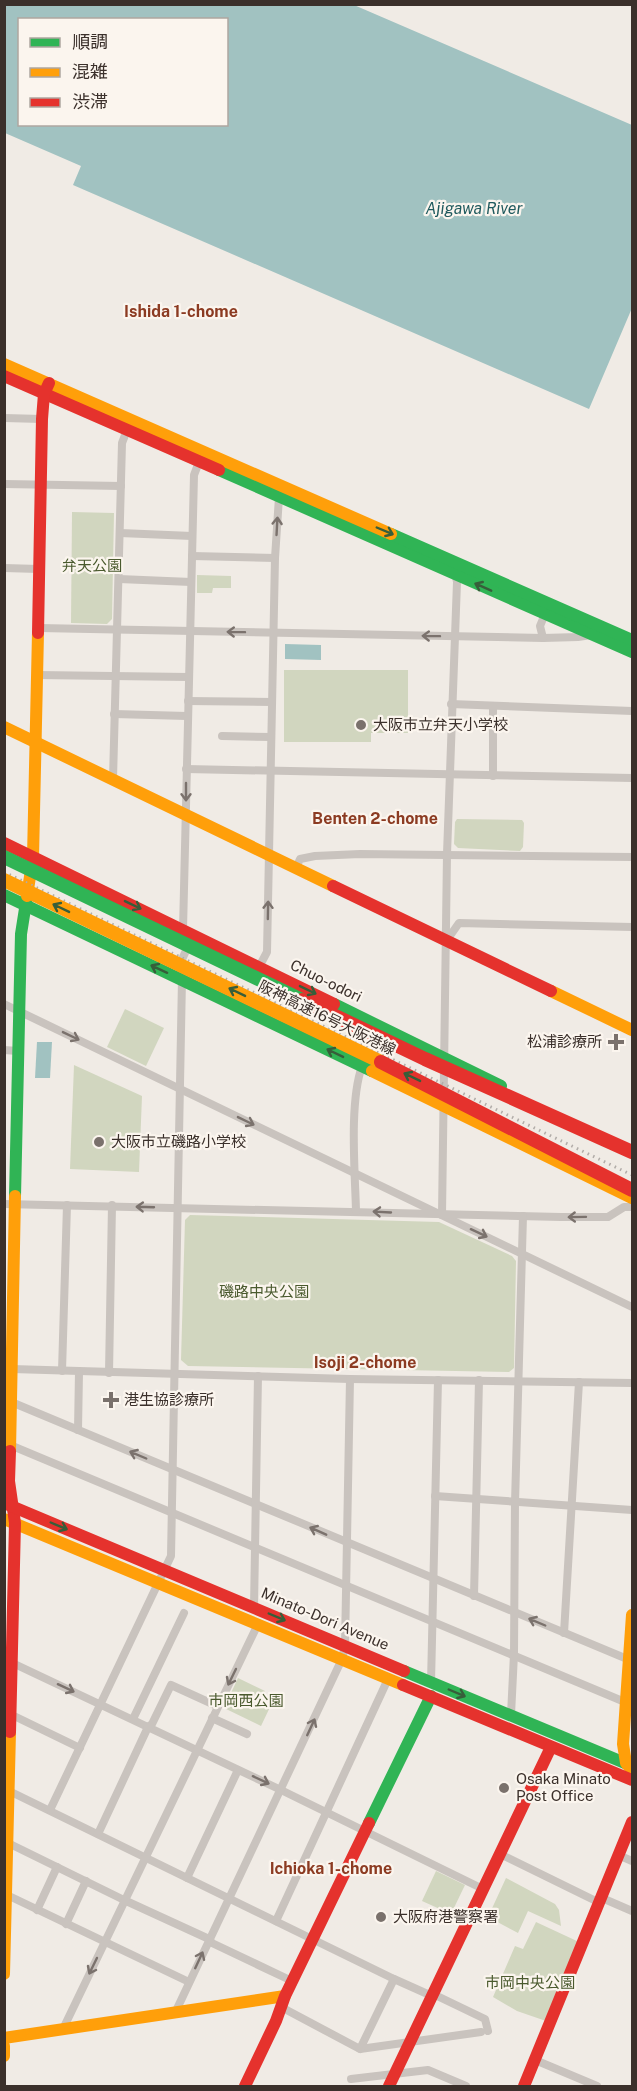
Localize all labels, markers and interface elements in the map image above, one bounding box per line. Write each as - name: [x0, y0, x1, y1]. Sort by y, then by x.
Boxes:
- legend: [18, 18, 228, 126]
- text: 順調: [72, 31, 108, 52]
- text: 混雑: [72, 61, 108, 82]
- text: 渋滞: [72, 91, 108, 112]
- water label: Ajigawa River: [425, 199, 524, 218]
- district label: Ishida 1-chome: [124, 302, 238, 321]
- one-way arrow: [272, 517, 283, 537]
- one-way arrow: [375, 526, 394, 537]
- park label: 弁天公園: [62, 557, 122, 574]
- one-way arrow: [474, 580, 492, 592]
- one-way arrow: [226, 626, 246, 638]
- one-way arrow: [421, 630, 441, 641]
- place label: 大阪市立弁天小学校: [373, 716, 508, 733]
- marker: 大阪市立弁天小学校: [354, 718, 368, 732]
- one-way arrow: [180, 782, 192, 802]
- district label: Benten 2-chome: [312, 809, 438, 828]
- one-way arrow: [123, 900, 141, 912]
- one-way arrow: [53, 901, 71, 913]
- one-way arrow: [262, 901, 274, 921]
- street label: Chuo-odori: [288, 956, 365, 1005]
- one-way arrow: [150, 962, 168, 974]
- street label: 阪神高速16号大阪港線: [256, 977, 399, 1058]
- one-way arrow: [299, 985, 317, 997]
- one-way arrow: [228, 986, 246, 998]
- one-way arrow: [62, 1031, 80, 1043]
- place label: 松浦診療所: [527, 1033, 602, 1050]
- marker: 松浦診療所: [607, 1033, 625, 1051]
- one-way arrow: [326, 1046, 344, 1058]
- one-way arrow: [404, 1071, 422, 1083]
- one-way arrow: [237, 1116, 255, 1128]
- place label: 大阪市立磯路小学校: [111, 1133, 246, 1150]
- marker: 大阪市立磯路小学校: [92, 1135, 106, 1149]
- one-way arrow: [135, 1201, 155, 1212]
- one-way arrow: [372, 1207, 392, 1218]
- one-way arrow: [567, 1211, 587, 1223]
- one-way arrow: [470, 1227, 488, 1239]
- park label: 磯路中央公園: [219, 1283, 309, 1300]
- district label: Isoji 2-chome: [314, 1353, 416, 1372]
- marker: 港生協診療所: [102, 1391, 120, 1409]
- place label: 港生協診療所: [124, 1391, 214, 1408]
- one-way arrow: [130, 1449, 148, 1460]
- one-way arrow: [49, 1521, 67, 1532]
- one-way arrow: [309, 1524, 327, 1535]
- street label: Minato-Dori Avenue: [259, 1584, 392, 1653]
- one-way arrow: [268, 1612, 286, 1623]
- one-way arrow: [528, 1616, 547, 1627]
- one-way arrow: [225, 1667, 237, 1685]
- one-way arrow: [56, 1682, 74, 1694]
- one-way arrow: [447, 1688, 466, 1699]
- park label: 市岡西公園: [208, 1692, 284, 1709]
- one-way arrow: [305, 1719, 317, 1737]
- place label: Osaka Minato Post Office: [516, 1770, 611, 1804]
- one-way arrow: [251, 1775, 269, 1787]
- marker: Osaka Minato Post Office: [497, 1781, 511, 1795]
- district label: Ichioka 1-chome: [270, 1859, 392, 1878]
- place label: 大阪府港警察署: [393, 1908, 498, 1925]
- marker: 大阪府港警察署: [374, 1910, 388, 1924]
- one-way arrow: [194, 1951, 206, 1969]
- one-way arrow: [87, 1957, 99, 1975]
- park label: 市岡中央公園: [485, 1974, 575, 1991]

